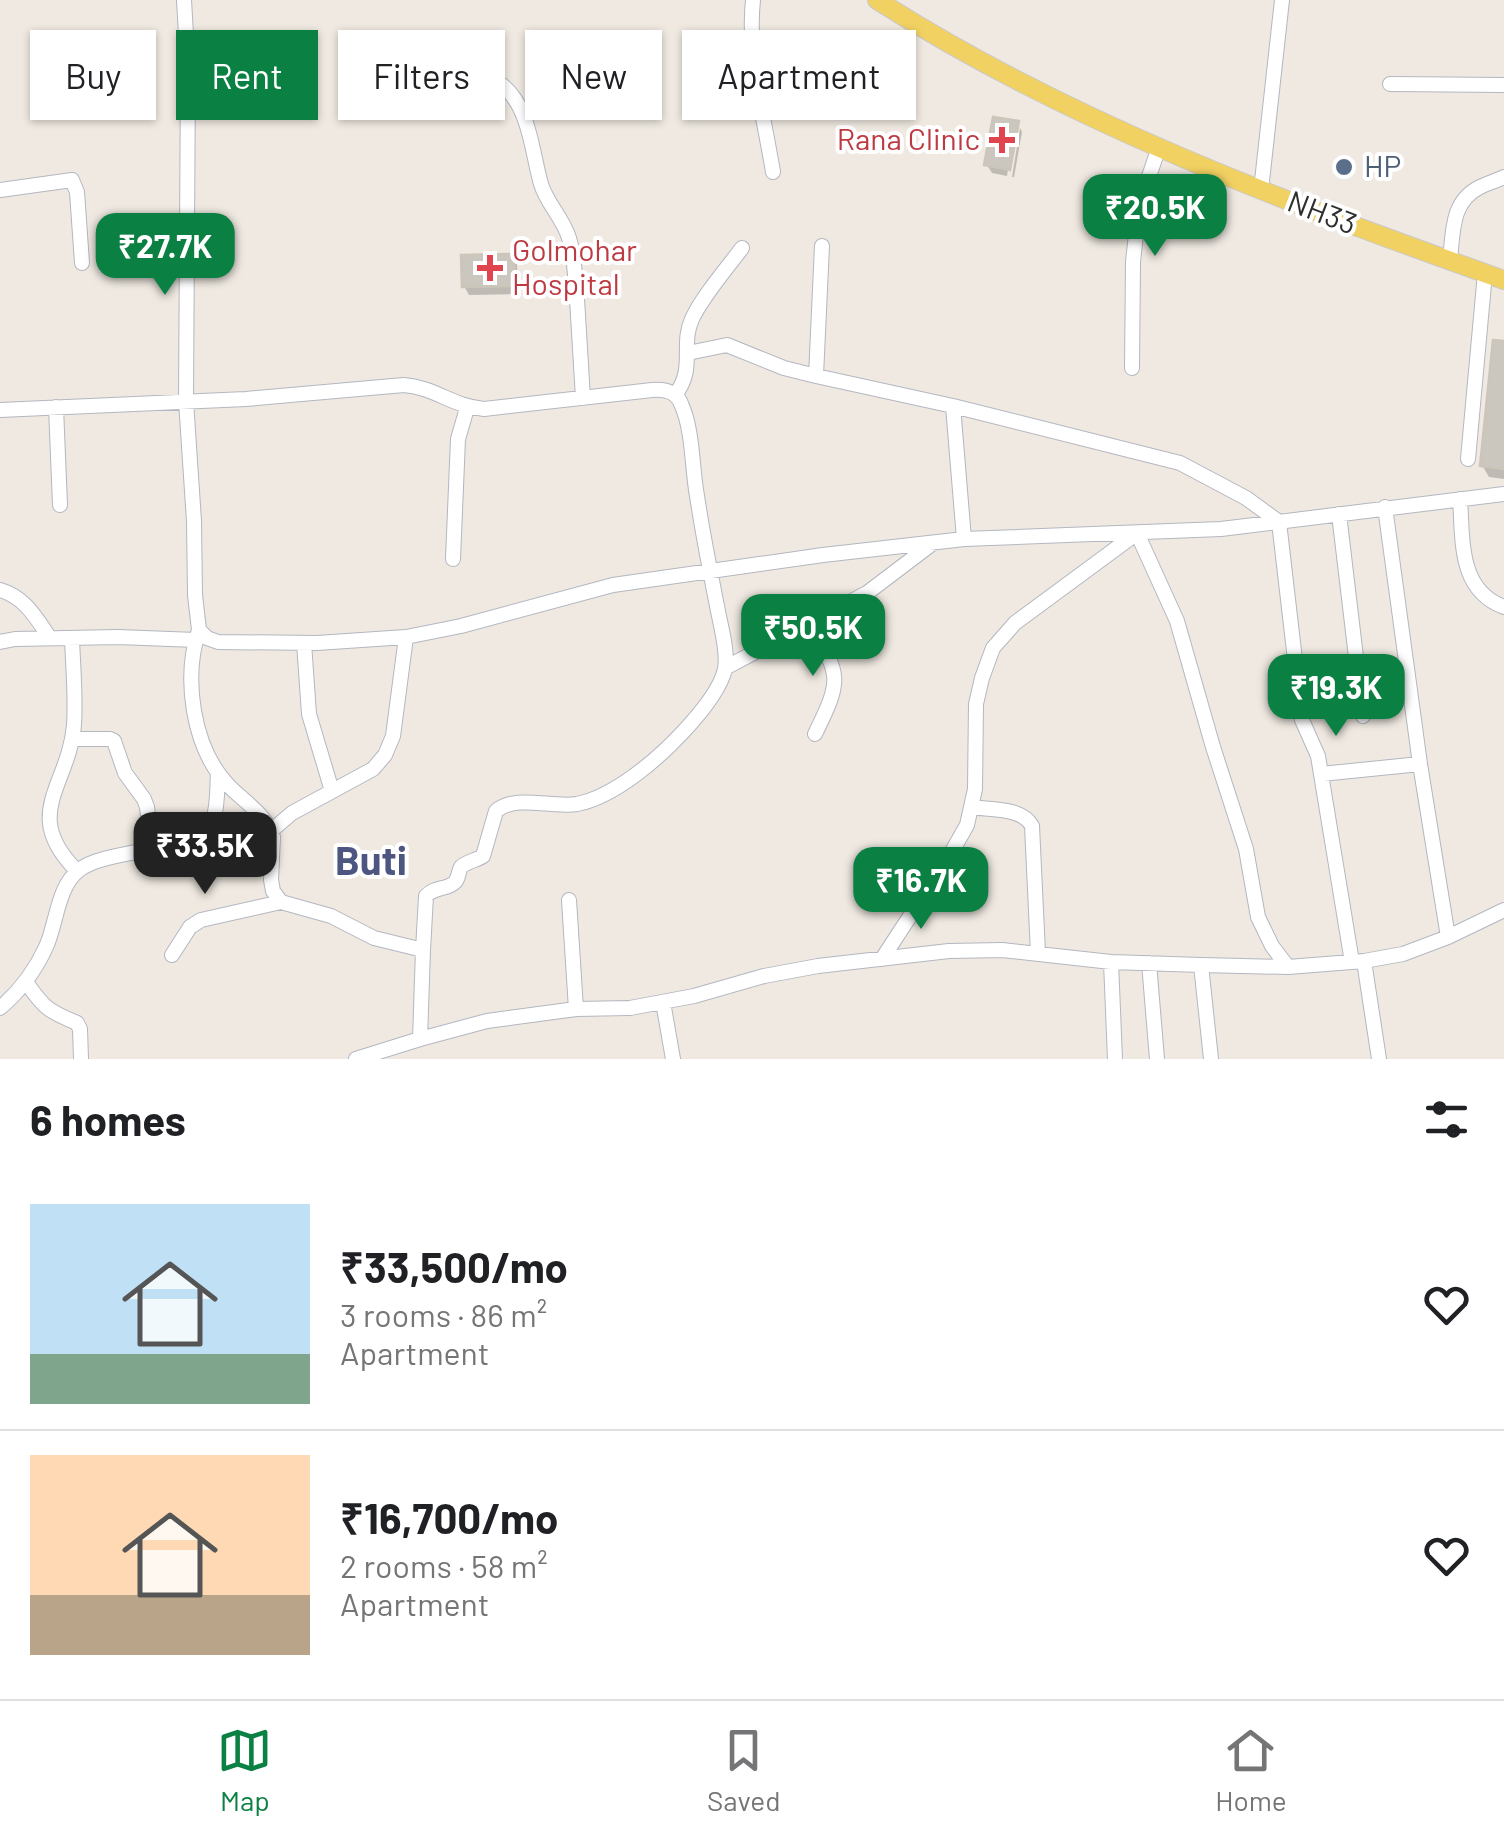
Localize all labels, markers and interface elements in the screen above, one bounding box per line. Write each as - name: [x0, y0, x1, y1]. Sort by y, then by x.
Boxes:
- chip: Buy: [30, 30, 156, 120]
- chip: Rent: [176, 30, 318, 120]
- chip: Filters: [338, 30, 505, 120]
- chip: New: [525, 30, 662, 120]
- chip: Apartment: [682, 30, 916, 120]
- place label: Rana Clinic: [837, 120, 980, 156]
- marker: Rana Clinic: [989, 127, 1015, 153]
- place label: HP: [1364, 147, 1401, 183]
- marker: HP: [1333, 156, 1355, 178]
- pin: ₹20.5K: [1074, 174, 1236, 259]
- street label: NH33: [1283, 182, 1362, 241]
- text: ₹20.5K: [1105, 187, 1205, 225]
- pin: ₹27.7K: [84, 213, 246, 298]
- text: ₹27.7K: [118, 226, 212, 264]
- place label: Golmohar Hospital: [512, 231, 637, 301]
- marker: Golmohar Hospital: [477, 255, 503, 281]
- pin: ₹50.5K: [732, 594, 894, 679]
- text: ₹50.5K: [763, 607, 863, 645]
- pin: ₹19.3K: [1255, 654, 1417, 739]
- text: ₹19.3K: [1290, 667, 1382, 705]
- pin: ₹33.5K: [124, 812, 286, 897]
- text: ₹33.5K: [156, 825, 254, 863]
- district label: Buti: [335, 835, 407, 883]
- pin: ₹16.7K: [840, 847, 1002, 932]
- text: ₹16.7K: [875, 860, 967, 898]
- icon: filters: [1419, 1092, 1474, 1147]
- text: 6 homes: [30, 1094, 186, 1144]
- text: ₹33,500/mo: [340, 1241, 568, 1291]
- icon: home: [110, 1244, 230, 1364]
- icon: heart: [1419, 1277, 1474, 1332]
- text: 3 rooms · 86 m²: [340, 1295, 547, 1333]
- text: Apartment: [340, 1333, 489, 1371]
- text: ₹16,700/mo: [340, 1492, 558, 1542]
- icon: home: [110, 1495, 230, 1615]
- icon: heart: [1419, 1528, 1474, 1583]
- text: 2 rooms · 58 m²: [340, 1546, 548, 1584]
- text: Apartment: [340, 1584, 489, 1622]
- tab: Map: [217, 1723, 272, 1817]
- tab: Saved: [707, 1723, 780, 1817]
- tab: Home: [1215, 1723, 1287, 1817]

